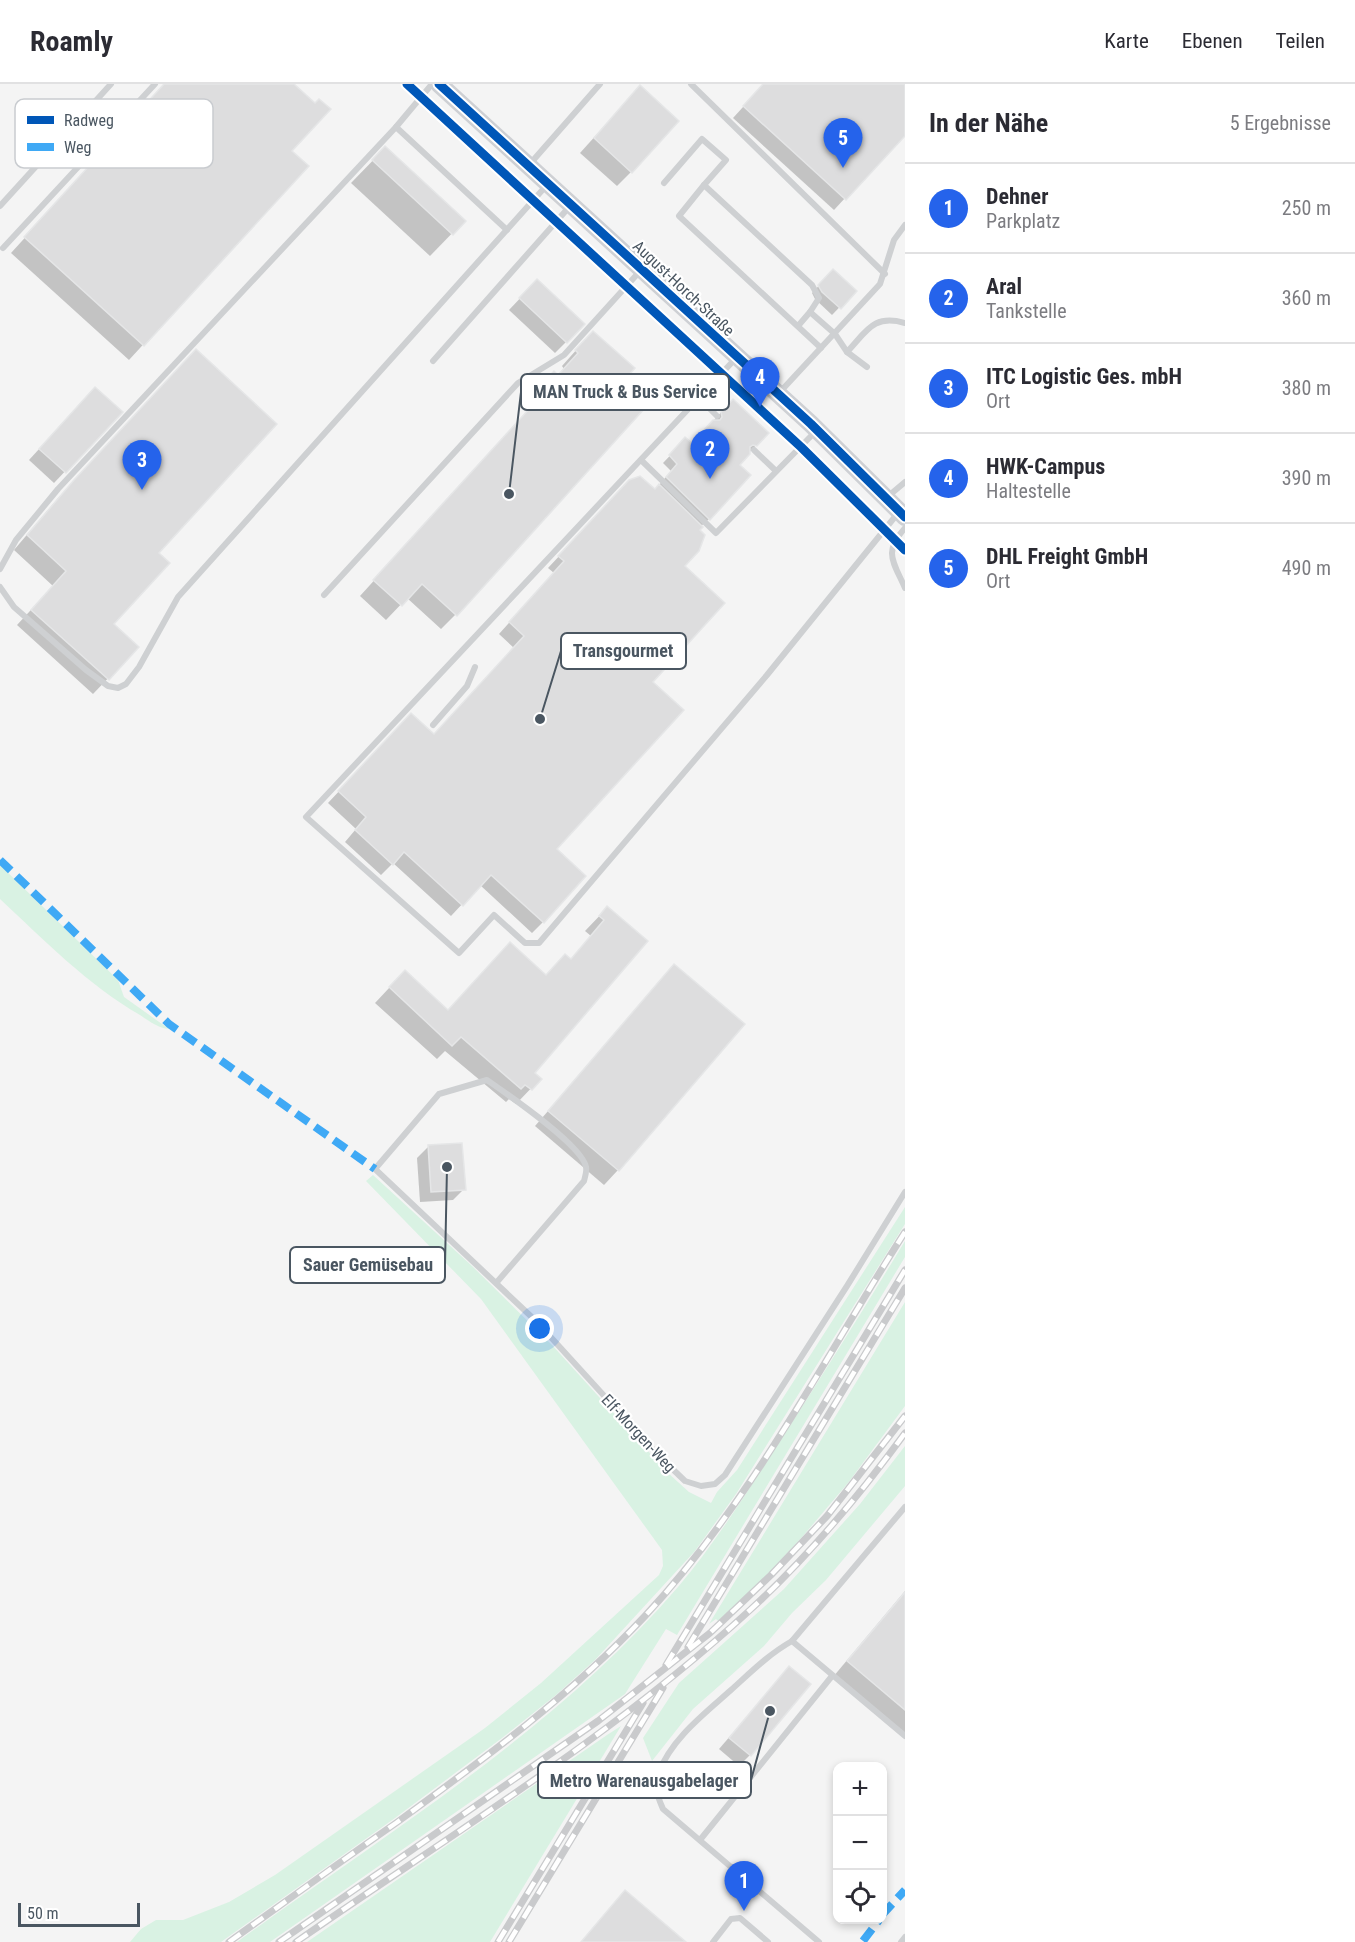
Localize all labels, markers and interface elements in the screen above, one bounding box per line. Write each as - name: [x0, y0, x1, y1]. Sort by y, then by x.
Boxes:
- text: Roamly: [30, 25, 113, 58]
- text: Karte: [1104, 29, 1149, 53]
- text: Ebenen: [1182, 29, 1243, 53]
- text: Teilen: [1276, 29, 1325, 53]
- legend: [15, 99, 213, 168]
- text: In der Nähe: [929, 108, 1048, 138]
- text: Radweg: [64, 111, 114, 130]
- text: 5 Ergebnisse: [1230, 111, 1331, 135]
- pin: 5: [824, 118, 862, 168]
- text: Weg: [64, 138, 91, 157]
- text: Dehner: [986, 184, 1048, 209]
- text: 1: [943, 196, 954, 220]
- text: 250 m: [1282, 196, 1331, 220]
- text: Parkplatz: [986, 209, 1060, 233]
- street label: August-Horch-Straße: [629, 237, 738, 340]
- text: Aral: [986, 274, 1022, 299]
- text: 2: [943, 286, 954, 310]
- text: 360 m: [1282, 286, 1331, 310]
- text: Tankstelle: [986, 299, 1067, 323]
- pin: 4: [740, 358, 780, 407]
- text: ITC Logistic Ges. mbH: [986, 364, 1182, 389]
- callout: MAN Truck & Bus Service: [521, 374, 729, 410]
- text: 3: [943, 376, 954, 400]
- text: 380 m: [1282, 376, 1331, 400]
- text: MAN Truck & Bus Service: [533, 381, 717, 402]
- text: Ort: [986, 389, 1011, 413]
- pin: 2: [690, 430, 730, 479]
- pin: 3: [122, 440, 162, 490]
- text: HWK-Campus: [986, 454, 1105, 479]
- text: 4: [943, 466, 954, 490]
- text: 390 m: [1282, 466, 1331, 490]
- text: Haltestelle: [986, 479, 1071, 503]
- text: DHL Freight GmbH: [986, 544, 1148, 569]
- text: 5: [943, 556, 954, 580]
- text: 490 m: [1282, 556, 1331, 580]
- text: Ort: [986, 569, 1011, 593]
- callout: Transgourmet: [561, 633, 686, 669]
- text: Transgourmet: [573, 640, 674, 661]
- callout: Sauer Gemüsebau: [290, 1247, 445, 1283]
- text: Sauer Gemüsebau: [303, 1254, 433, 1275]
- your location: [525, 1314, 554, 1343]
- street label: Elf-Morgen-Weg: [598, 1390, 680, 1476]
- callout: Metro Warenausgabelager: [538, 1762, 751, 1798]
- map controls: [833, 1762, 887, 1924]
- button: +: [833, 1762, 887, 1816]
- text: Metro Warenausgabelager: [550, 1770, 738, 1791]
- button: −: [833, 1816, 887, 1870]
- pin: 1: [724, 1862, 764, 1911]
- button: locate: [833, 1870, 887, 1924]
- scale bar: [18, 1900, 140, 1928]
- text: 50 m: [27, 1904, 59, 1923]

